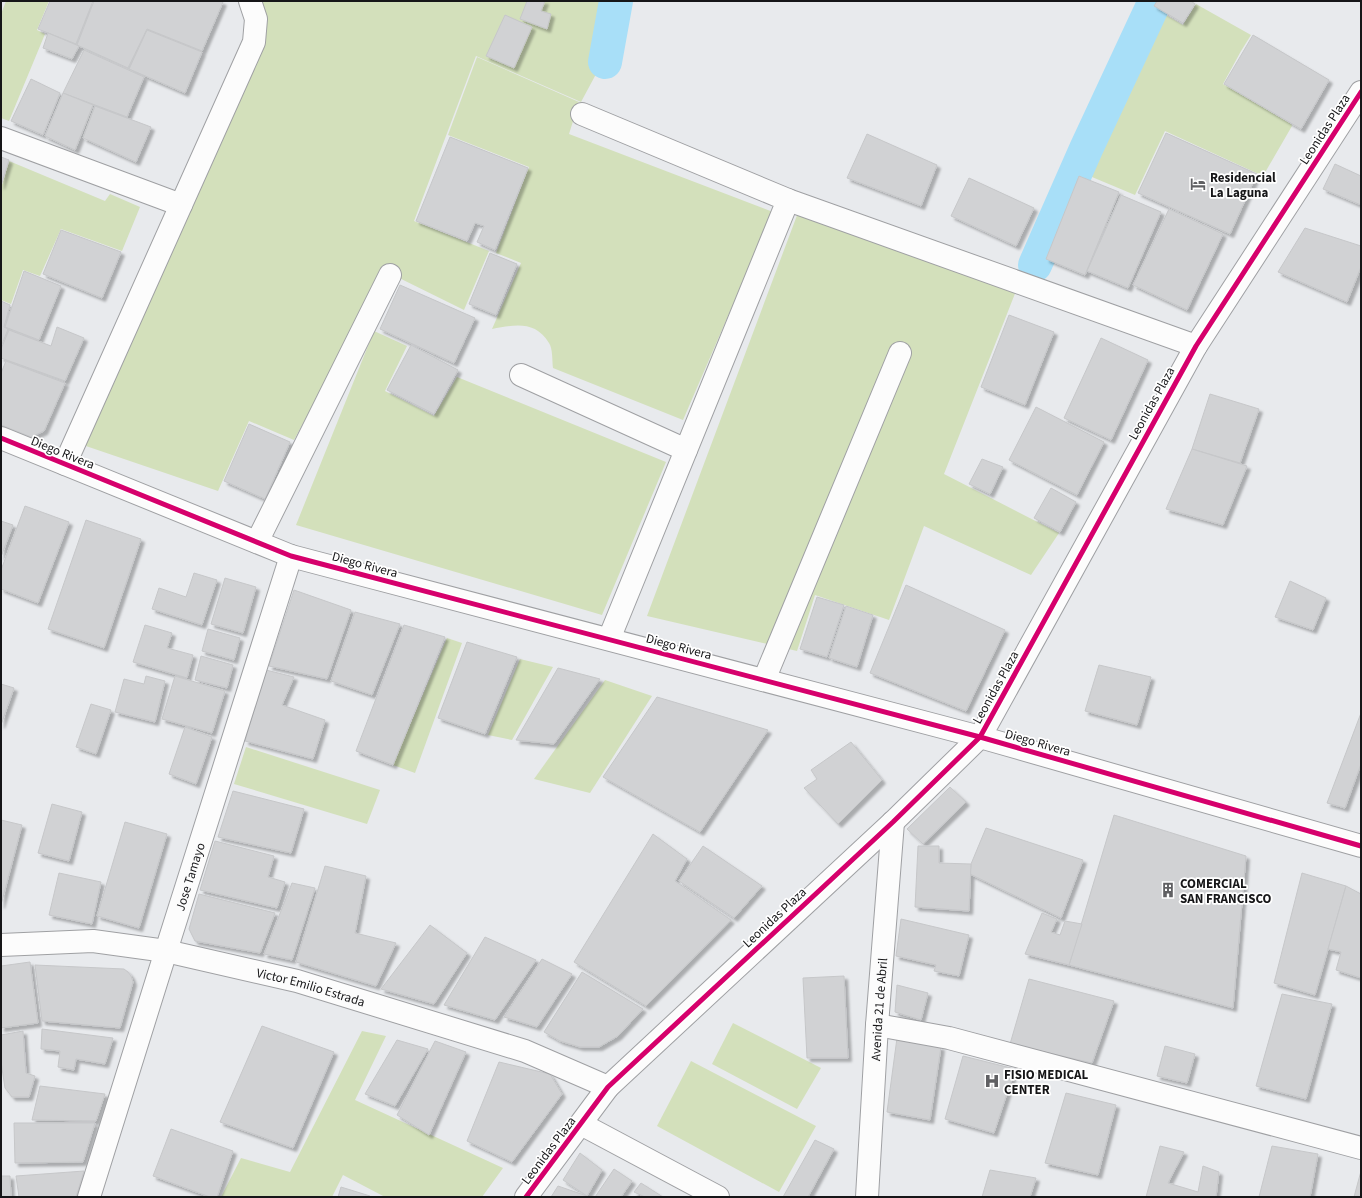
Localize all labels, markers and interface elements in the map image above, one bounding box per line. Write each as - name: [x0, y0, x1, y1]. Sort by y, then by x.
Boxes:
- street label: Leonidas Plaza: [1295, 91, 1354, 168]
- place label: Residencial La Laguna: [1210, 169, 1276, 202]
- hotel icon: Residencial La Laguna: [1189, 175, 1207, 193]
- street label: Leonidas Plaza: [1124, 364, 1179, 443]
- street label: Diego Rivera: [28, 432, 97, 474]
- street label: Diego Rivera: [330, 548, 400, 582]
- street label: Diego Rivera: [644, 630, 714, 664]
- street label: Leonidas Plaza: [968, 648, 1023, 727]
- street label: Diego Rivera: [1003, 725, 1073, 761]
- street label: Jose Tamayo: [171, 840, 210, 913]
- place label: COMERCIAL SAN FRANCISCO: [1180, 875, 1271, 908]
- building icon: COMERCIAL SAN FRANCISCO: [1159, 881, 1177, 899]
- street label: Leonidas Plaza: [739, 884, 810, 952]
- street label: Avenida 21 de Abril: [867, 957, 892, 1061]
- street label: Victor Emilio Estrada: [255, 964, 367, 1011]
- place label: FISIO MEDICAL CENTER: [1004, 1066, 1089, 1099]
- hospital icon: FISIO MEDICAL CENTER: [983, 1072, 1001, 1090]
- street label: Leonidas Plaza: [517, 1113, 580, 1188]

